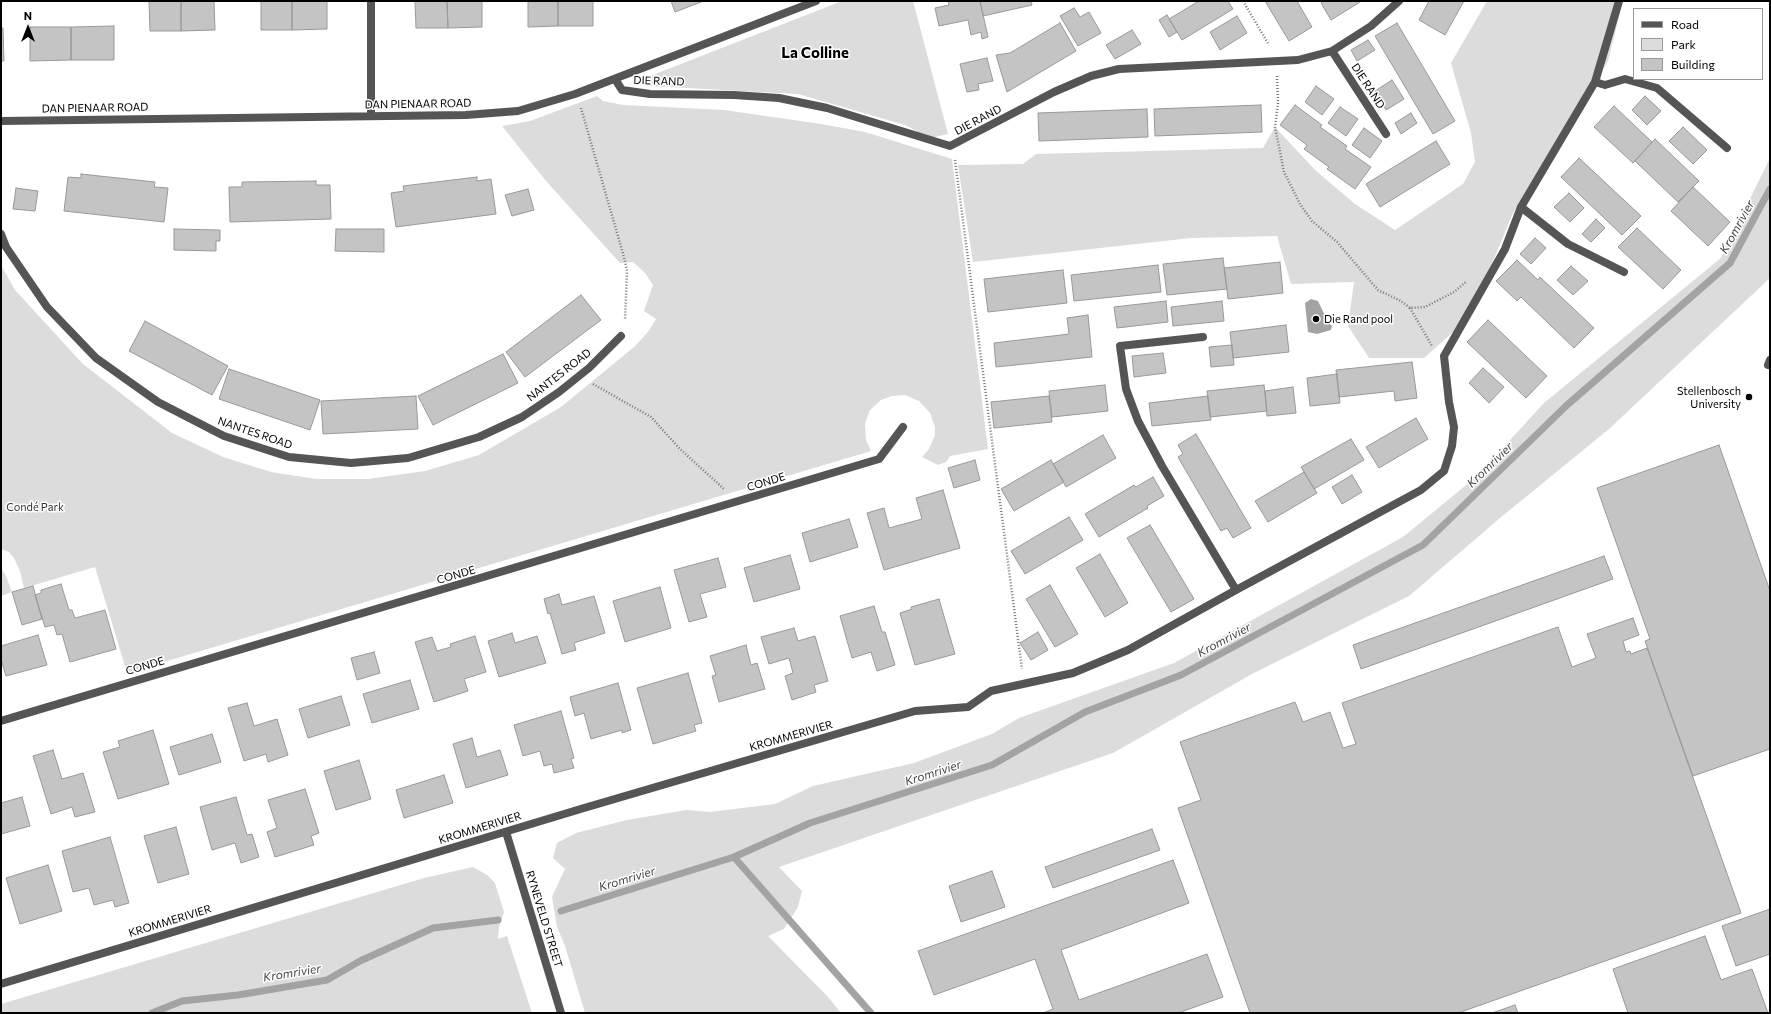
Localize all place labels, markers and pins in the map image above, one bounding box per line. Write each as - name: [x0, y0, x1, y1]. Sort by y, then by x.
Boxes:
- place label: Die Rand pool: [1324, 312, 1393, 326]
- marker: Die Rand pool: [1311, 314, 1321, 324]
- place label: Stellenbosch University: [1677, 384, 1741, 410]
- marker: Stellenbosch University: [1744, 392, 1754, 402]

